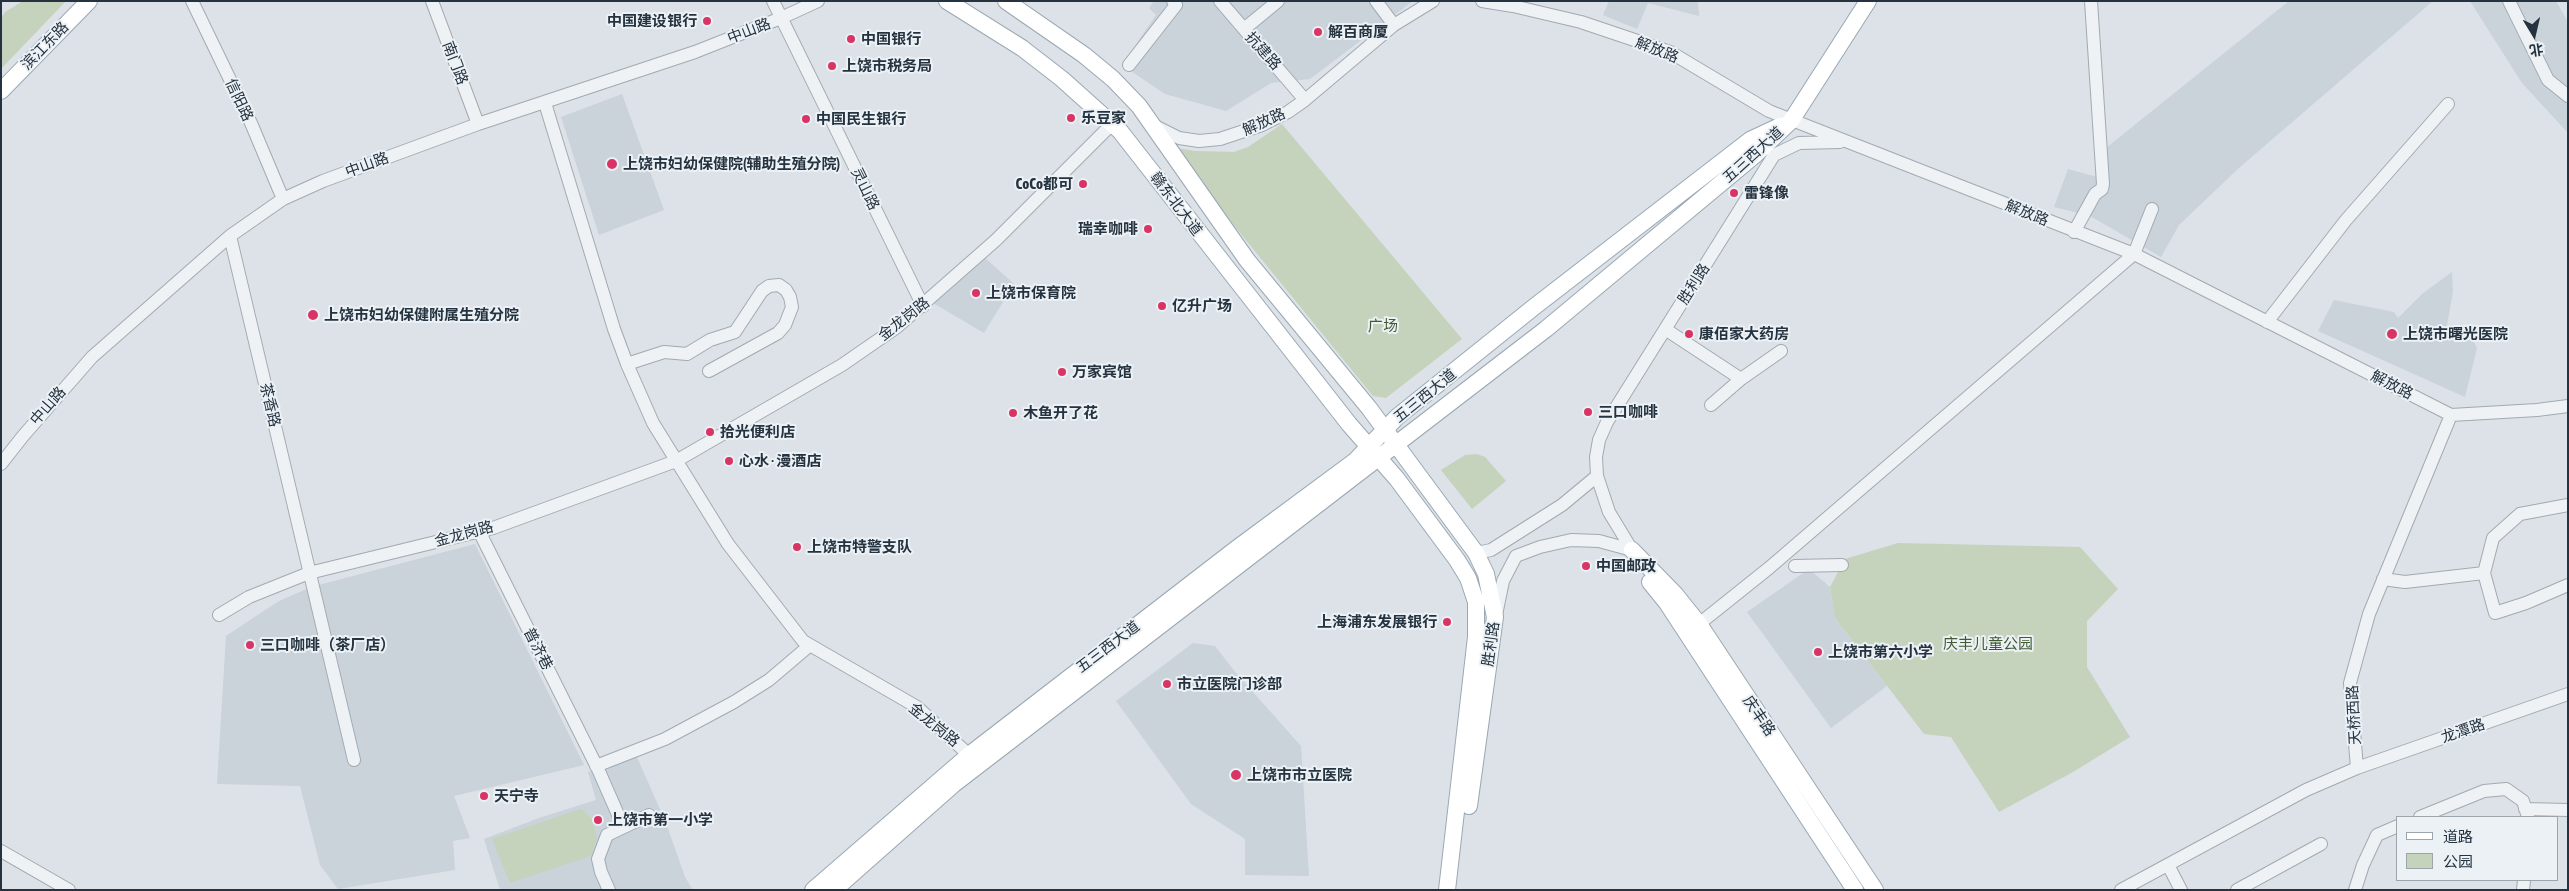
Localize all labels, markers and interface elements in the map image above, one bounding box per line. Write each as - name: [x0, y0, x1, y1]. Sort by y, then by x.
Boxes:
- north arrow: [2509, 10, 2559, 60]
- place label: 中国建设银行: [607, 12, 697, 30]
- marker: 中国建设银行: [701, 15, 713, 27]
- street label: 中山路: [725, 15, 773, 47]
- street label: 滨江东路: [18, 18, 72, 74]
- place label: 解百商厦: [1328, 23, 1388, 41]
- marker: 解百商厦: [1312, 26, 1324, 38]
- street label: 抗建路: [1241, 28, 1285, 74]
- place label: 中国银行: [861, 30, 921, 48]
- marker: 中国银行: [845, 33, 857, 45]
- street label: 解放路: [1633, 33, 1681, 67]
- street label: 南门路: [439, 39, 471, 87]
- text: 北: [2528, 41, 2545, 59]
- place label: 上饶市税务局: [842, 57, 932, 75]
- marker: 上饶市税务局: [826, 60, 838, 72]
- street label: 信阳路: [221, 76, 257, 124]
- street label: 解放路: [1240, 105, 1288, 139]
- place label: 乐豆家: [1081, 109, 1126, 127]
- place label: 中国民生银行: [816, 110, 906, 128]
- marker: 乐豆家: [1065, 112, 1077, 124]
- marker: 中国民生银行: [800, 113, 812, 125]
- street label: 五三西大道: [1719, 123, 1787, 187]
- street label: 中山路: [343, 149, 391, 181]
- place label: 上饶市妇幼保健院(辅助生殖分院): [623, 155, 840, 173]
- marker: 上饶市妇幼保健院(辅助生殖分院): [605, 157, 619, 171]
- street label: 灵山路: [847, 165, 883, 213]
- street label: 赣东北大道: [1146, 169, 1206, 239]
- place label: CoCo都可: [1015, 175, 1073, 193]
- marker: CoCo都可: [1077, 178, 1089, 190]
- place label: 雷锋像: [1744, 184, 1789, 202]
- marker: 雷锋像: [1728, 187, 1740, 199]
- street label: 解放路: [2003, 196, 2051, 230]
- place label: 瑞幸咖啡: [1078, 220, 1138, 238]
- marker: 瑞幸咖啡: [1142, 223, 1154, 235]
- street label: 胜利路: [1674, 260, 1714, 308]
- place label: 上饶市保育院: [986, 284, 1076, 302]
- marker: 上饶市保育院: [970, 287, 982, 299]
- street label: 金龙岗路: [875, 293, 933, 345]
- place label: 亿升广场: [1172, 297, 1232, 315]
- marker: 亿升广场: [1156, 300, 1168, 312]
- place label: 上饶市妇幼保健附属生殖分院: [324, 306, 519, 324]
- marker: 上饶市妇幼保健附属生殖分院: [306, 308, 320, 322]
- park label: 广场: [1368, 317, 1398, 335]
- place label: 康佰家大药房: [1699, 325, 1789, 343]
- place label: 上饶市曙光医院: [2403, 325, 2508, 343]
- marker: 上饶市曙光医院: [2385, 327, 2399, 341]
- marker: 康佰家大药房: [1683, 328, 1695, 340]
- place label: 万家宾馆: [1072, 363, 1132, 381]
- street label: 五三西大道: [1390, 365, 1460, 427]
- marker: 万家宾馆: [1056, 366, 1068, 378]
- street label: 解放路: [2368, 367, 2416, 403]
- street label: 茶香路: [256, 381, 284, 429]
- street label: 中山路: [26, 383, 70, 429]
- place label: 三口咖啡: [1598, 403, 1658, 421]
- place label: 木鱼开了花: [1023, 404, 1098, 422]
- marker: 三口咖啡: [1582, 406, 1594, 418]
- marker: 木鱼开了花: [1007, 407, 1019, 419]
- place label: 拾光便利店: [720, 423, 795, 441]
- marker: 拾光便利店: [704, 426, 716, 438]
- place label: 心水 · 漫酒店: [739, 452, 821, 470]
- marker: 心水 · 漫酒店: [723, 455, 735, 467]
- street label: 金龙岗路: [433, 518, 495, 550]
- place label: 上饶市特警支队: [807, 538, 912, 556]
- marker: 上饶市特警支队: [791, 541, 803, 553]
- place label: 中国邮政: [1596, 557, 1656, 575]
- marker: 中国邮政: [1580, 560, 1592, 572]
- place label: 上海浦东发展银行: [1317, 613, 1437, 631]
- marker: 上海浦东发展银行: [1441, 616, 1453, 628]
- street label: 五三西大道: [1073, 617, 1143, 677]
- street label: 胜利路: [1479, 620, 1503, 668]
- street label: 普济巷: [520, 625, 556, 673]
- park label: 庆丰儿童公园: [1943, 635, 2033, 653]
- place label: 三口咖啡（茶厂店）: [260, 636, 395, 654]
- marker: 三口咖啡（茶厂店）: [244, 639, 256, 651]
- place label: 上饶市第六小学: [1828, 643, 1933, 661]
- marker: 上饶市第六小学: [1812, 646, 1824, 658]
- place label: 市立医院门诊部: [1177, 675, 1282, 693]
- marker: 市立医院门诊部: [1161, 678, 1173, 690]
- street label: 天桥西路: [2343, 685, 2365, 745]
- street label: 庆丰路: [1739, 692, 1779, 740]
- street label: 金龙岗路: [905, 699, 963, 751]
- street label: 龙潭路: [2439, 715, 2487, 747]
- place label: 上饶市市立医院: [1247, 766, 1352, 784]
- marker: 上饶市市立医院: [1229, 768, 1243, 782]
- place label: 天宁寺: [494, 787, 539, 805]
- marker: 天宁寺: [478, 790, 490, 802]
- place label: 上饶市第一小学: [608, 811, 713, 829]
- marker: 上饶市第一小学: [592, 814, 604, 826]
- legend: [2396, 816, 2559, 881]
- text: 道路: [2443, 828, 2473, 845]
- text: 公园: [2443, 853, 2473, 870]

